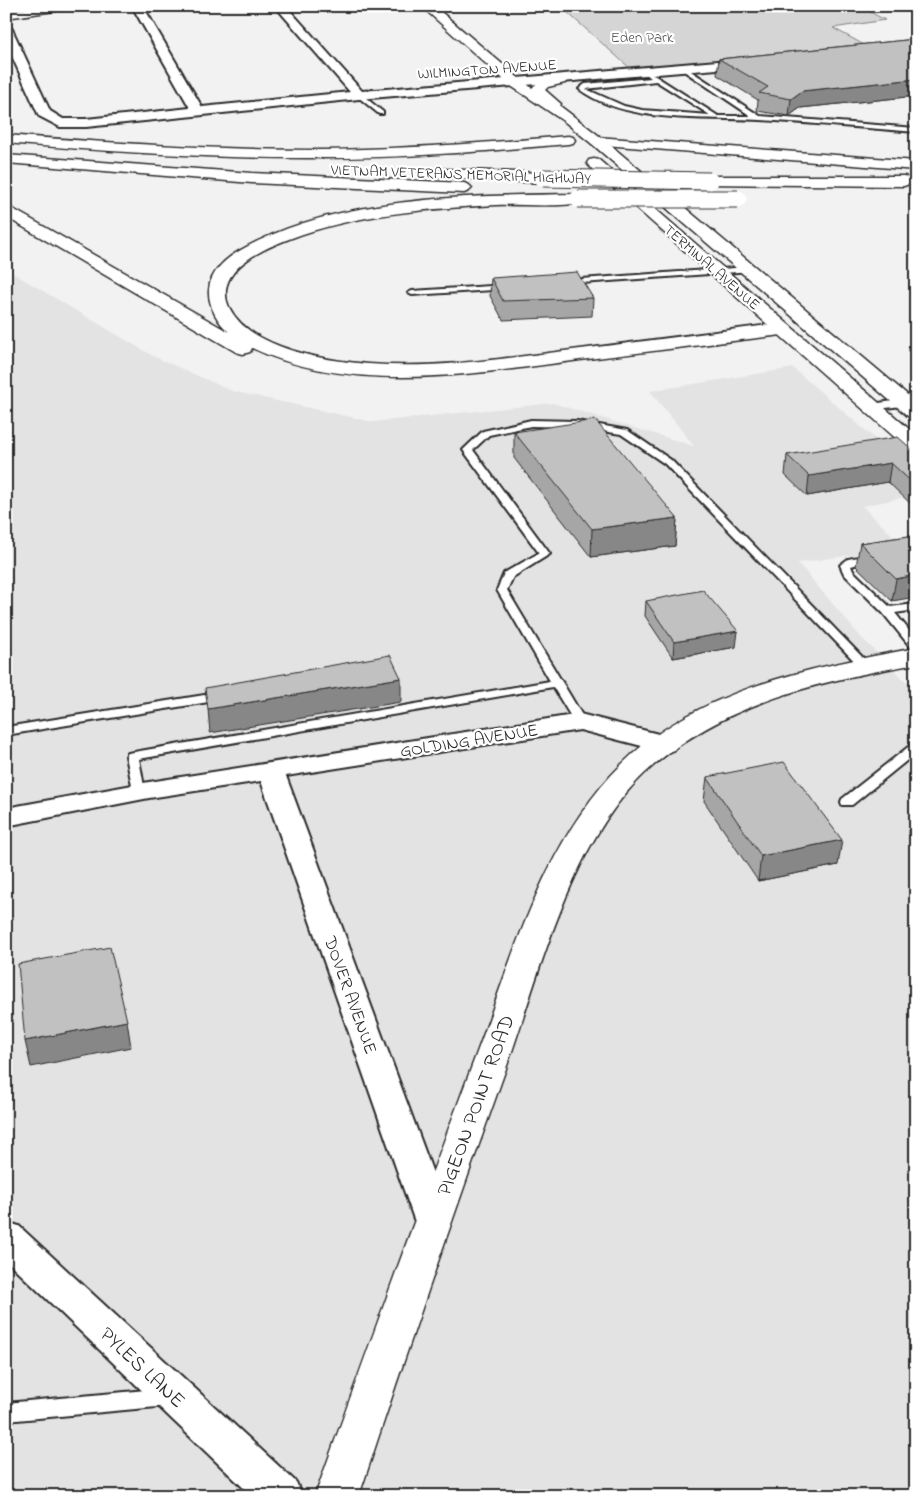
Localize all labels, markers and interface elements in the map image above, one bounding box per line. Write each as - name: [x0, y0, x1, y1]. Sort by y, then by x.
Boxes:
- park label: Eden Park: [611, 27, 674, 49]
- street label: WILMINGTON AVENUE: [417, 54, 557, 86]
- street label: VIETNAM VETERANS MEMORIAL HIGHWAY: [330, 159, 591, 191]
- street label: TERMINAL AVENUE: [658, 220, 764, 316]
- street label: GOLDING AVENUE: [398, 718, 540, 766]
- street label: DOVER AVENUE: [315, 932, 383, 1058]
- street label: PIGEON POINT ROAD: [430, 1011, 523, 1200]
- street label: PYLES LANE: [92, 1321, 191, 1416]

